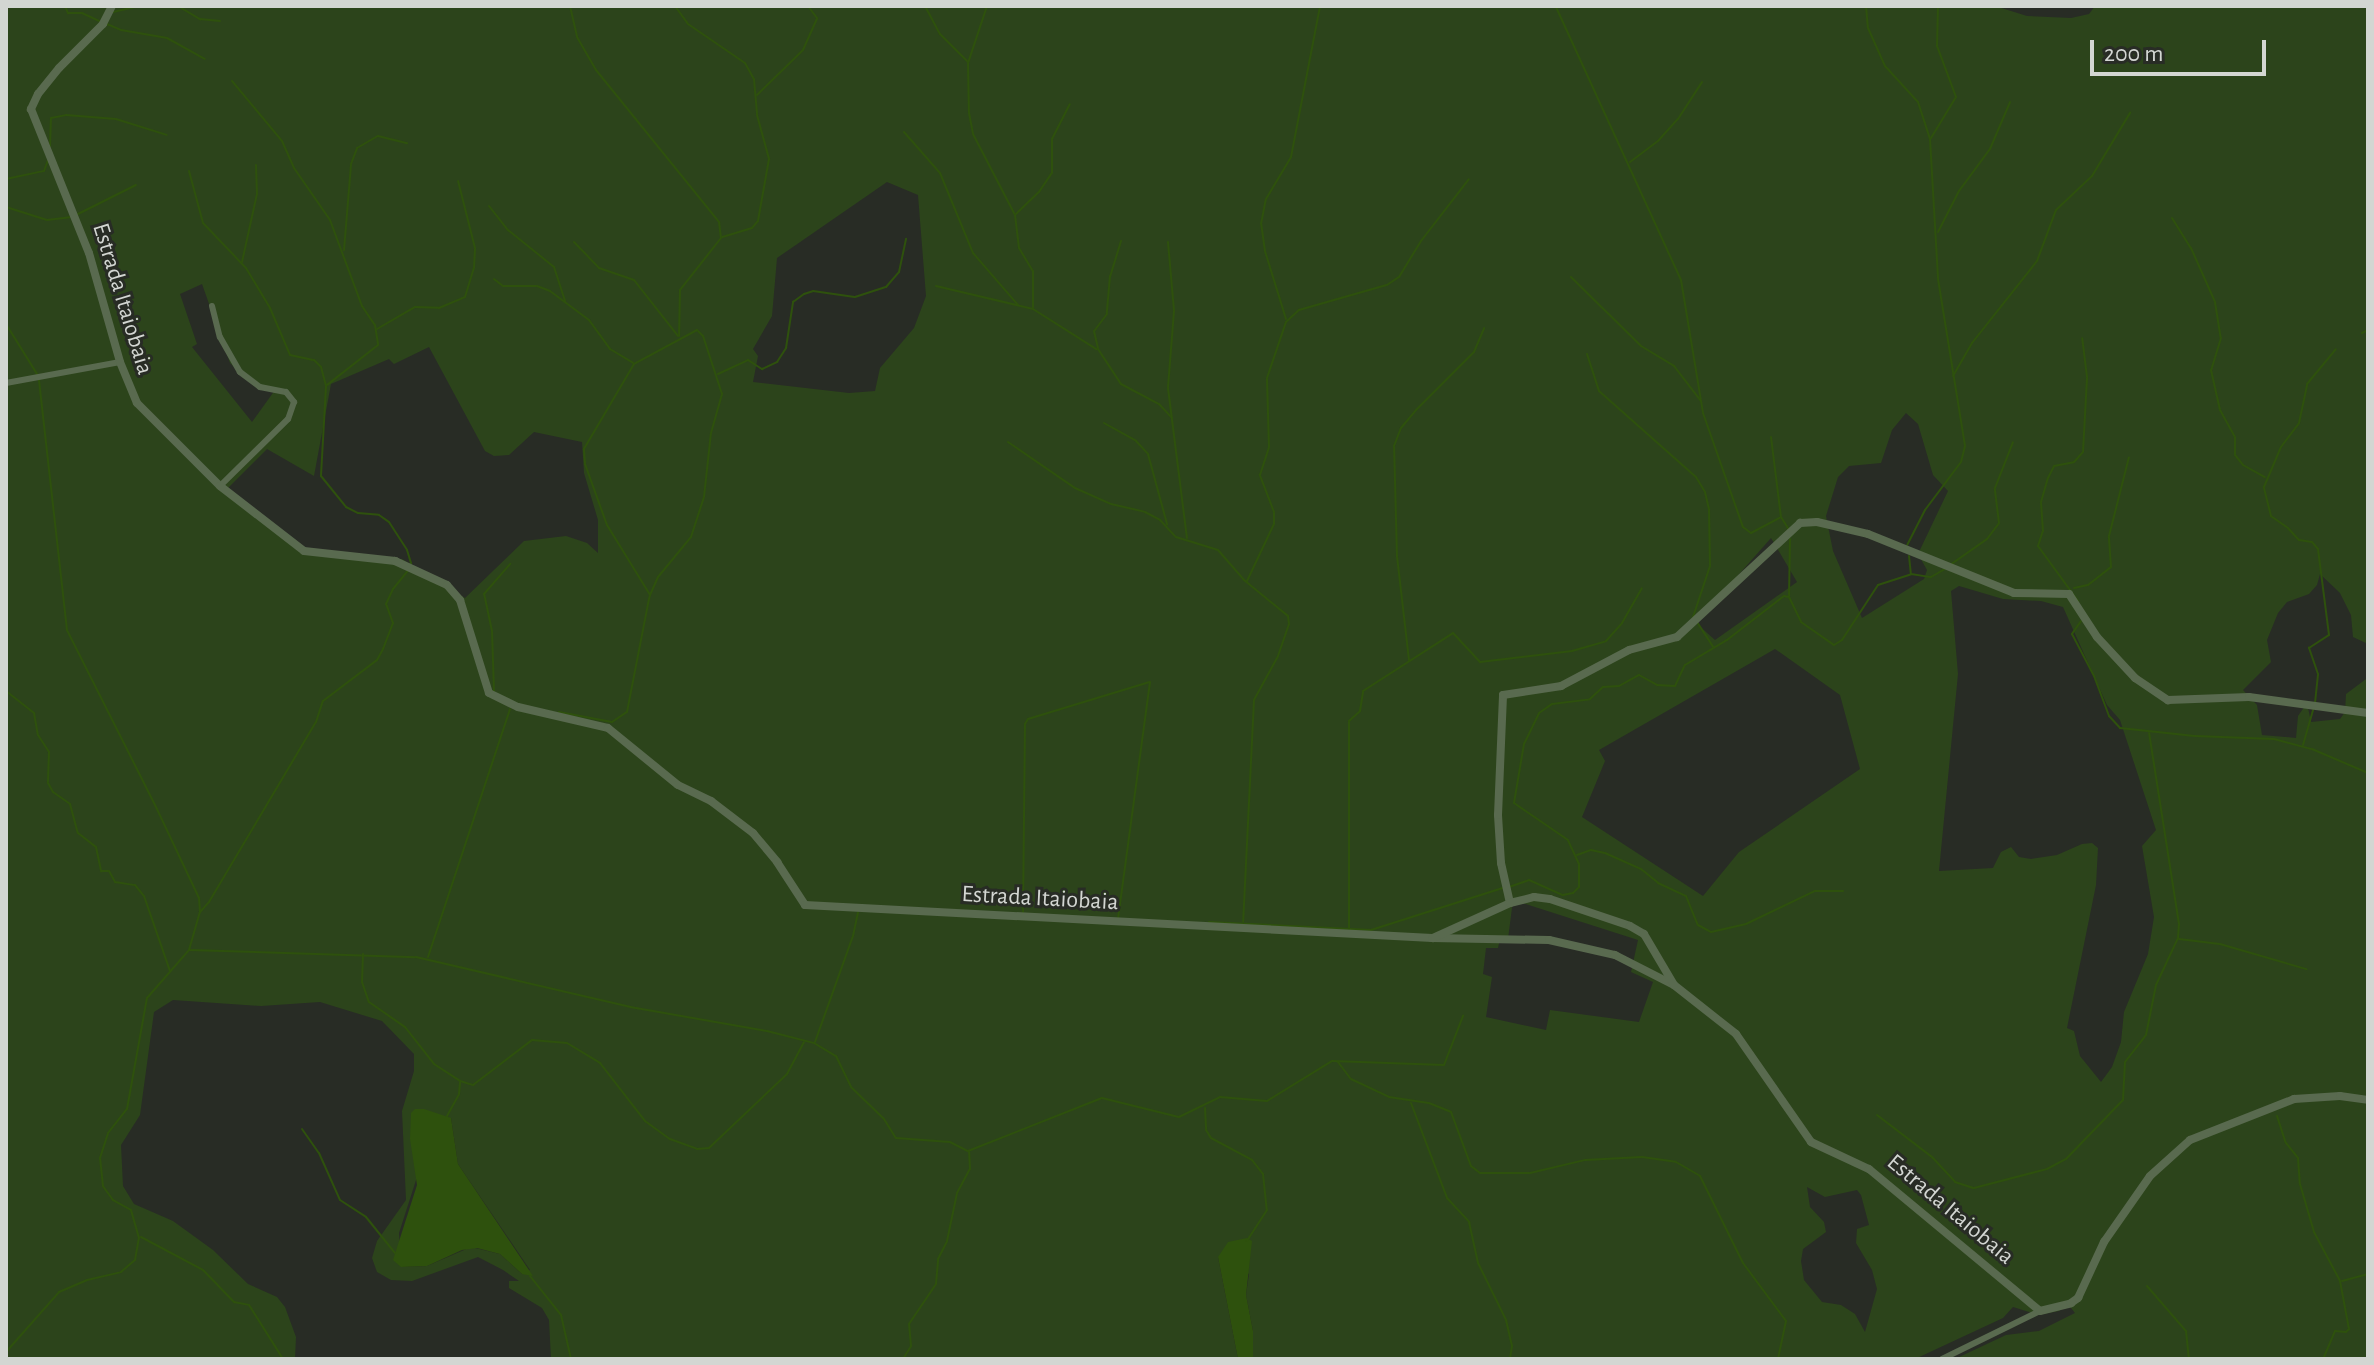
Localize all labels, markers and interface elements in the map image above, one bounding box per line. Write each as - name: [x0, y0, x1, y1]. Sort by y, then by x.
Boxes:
- scale bar: [2094, 24, 2270, 74]
- text: 200 m: [2104, 42, 2163, 66]
- street label: Estrada Itaiobaia: [85, 220, 159, 378]
- street label: Estrada Itaiobaia: [961, 881, 1119, 917]
- street label: Estrada Itaiobaia: [1881, 1149, 2019, 1271]

